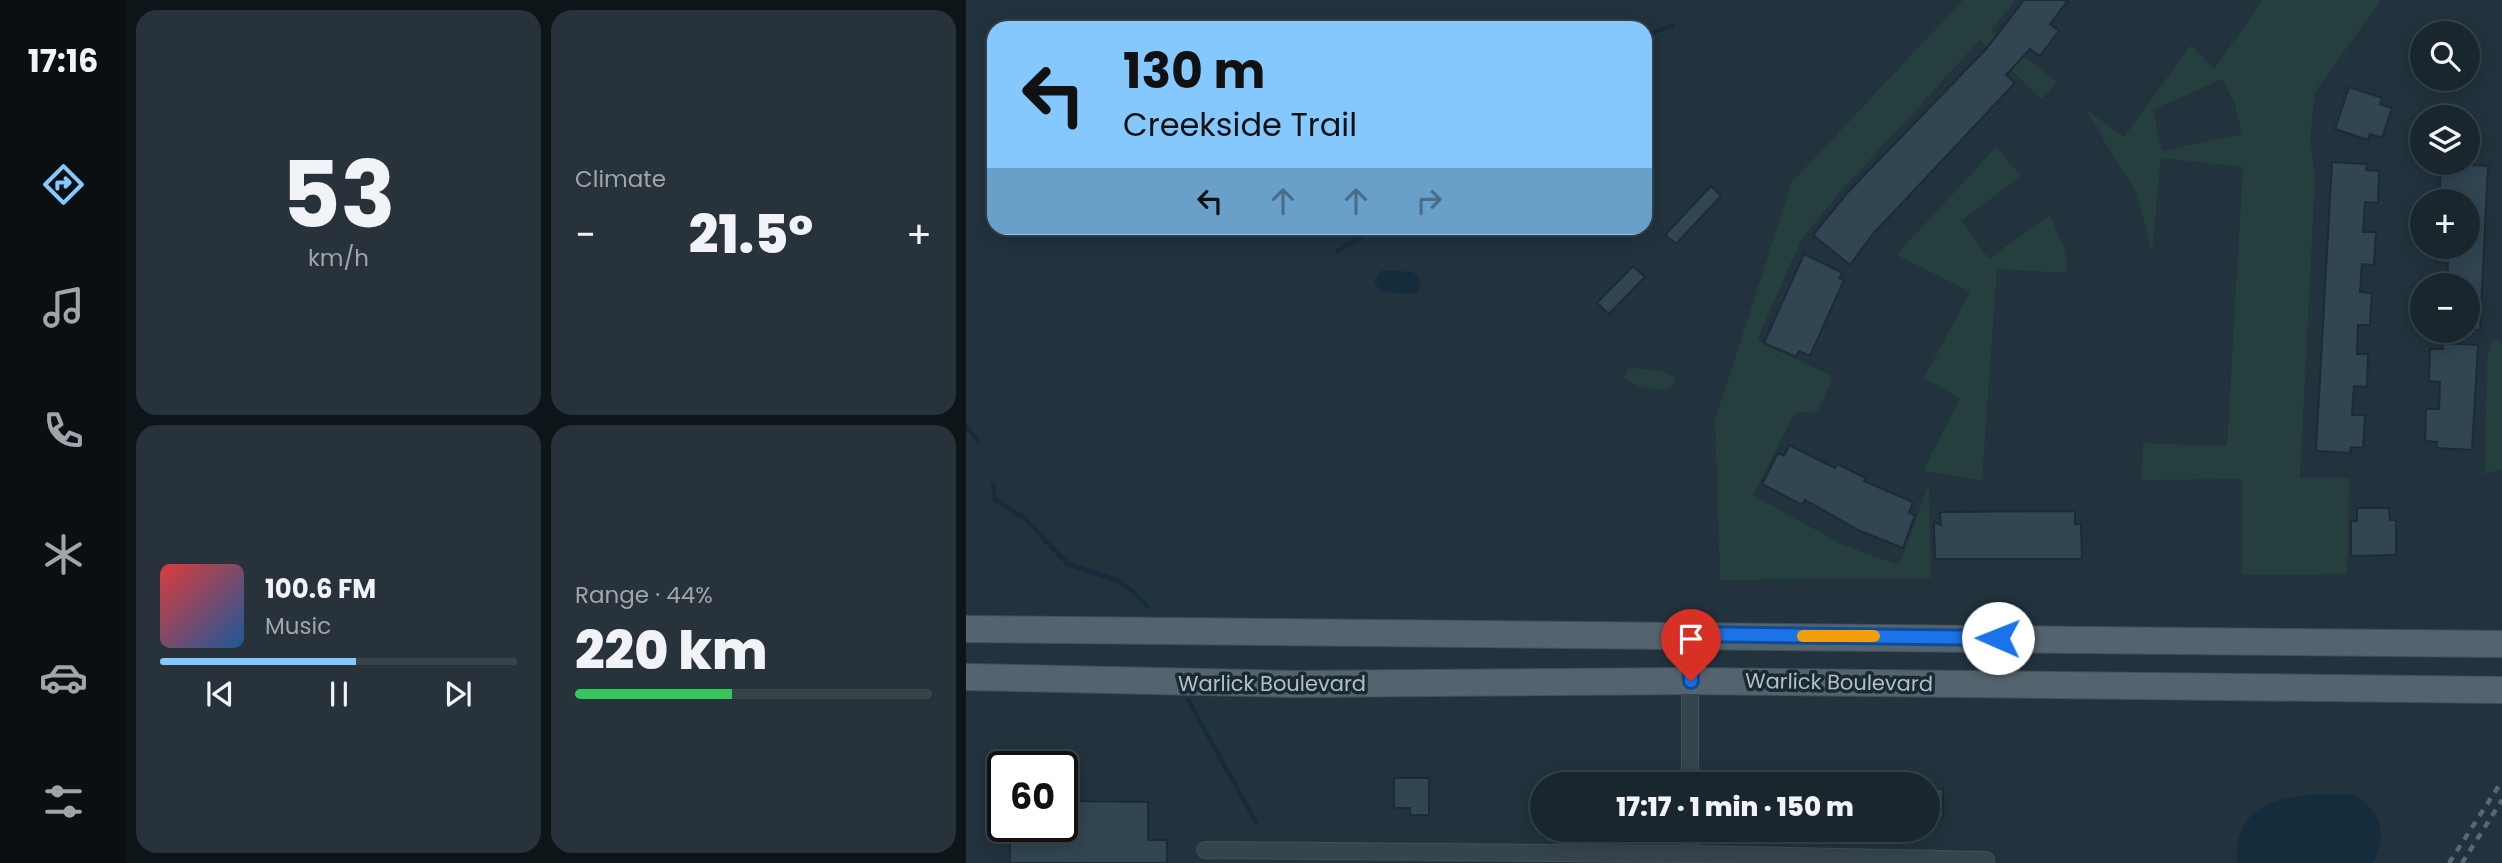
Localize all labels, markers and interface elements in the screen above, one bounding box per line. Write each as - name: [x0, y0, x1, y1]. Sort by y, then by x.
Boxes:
- map controls: [2410, 21, 2480, 343]
- button: search: [2410, 21, 2480, 91]
- text: 130 m: [1123, 37, 1265, 105]
- text: 17:16: [28, 38, 98, 83]
- icon: left: [1008, 49, 1099, 140]
- text: Creekside Trail: [1123, 102, 1357, 147]
- button: layers: [2410, 105, 2480, 175]
- text: 53: [281, 131, 396, 259]
- icon: directions: [39, 160, 88, 209]
- text: Climate: [575, 163, 666, 195]
- icon: left: [1191, 182, 1229, 220]
- icon: ahead: [1264, 182, 1302, 220]
- icon: ahead: [1337, 182, 1375, 220]
- icon: right: [1410, 182, 1448, 220]
- button: +: [2410, 189, 2480, 259]
- text: 21.5°: [689, 198, 813, 271]
- text: −: [575, 208, 596, 261]
- text: +: [906, 208, 932, 261]
- text: km/h: [308, 242, 369, 274]
- button: −: [2410, 273, 2480, 343]
- icon: music: [39, 283, 88, 332]
- icon: phone: [39, 406, 88, 455]
- icon: climate: [39, 530, 88, 579]
- text: 100.6 FM: [265, 571, 376, 607]
- text: Range · 44%: [575, 579, 713, 611]
- position arrow: [1961, 601, 2035, 675]
- pin: [1661, 609, 1721, 681]
- text: Music: [265, 610, 331, 642]
- text: 220 km: [575, 614, 767, 687]
- icon: arrive: [1672, 620, 1710, 658]
- icon: car: [39, 653, 88, 702]
- street label: Warlick Boulevard: [1745, 666, 1933, 698]
- street label: Warlick Boulevard: [1178, 669, 1366, 698]
- icon: previous: [201, 675, 239, 713]
- icon: pause: [320, 675, 358, 713]
- icon: next: [439, 675, 477, 713]
- speed limit sign: 60: [987, 751, 1078, 842]
- icon: filters: [39, 777, 88, 826]
- text: 17:17 · 1 min · 150 m: [1616, 789, 1854, 825]

